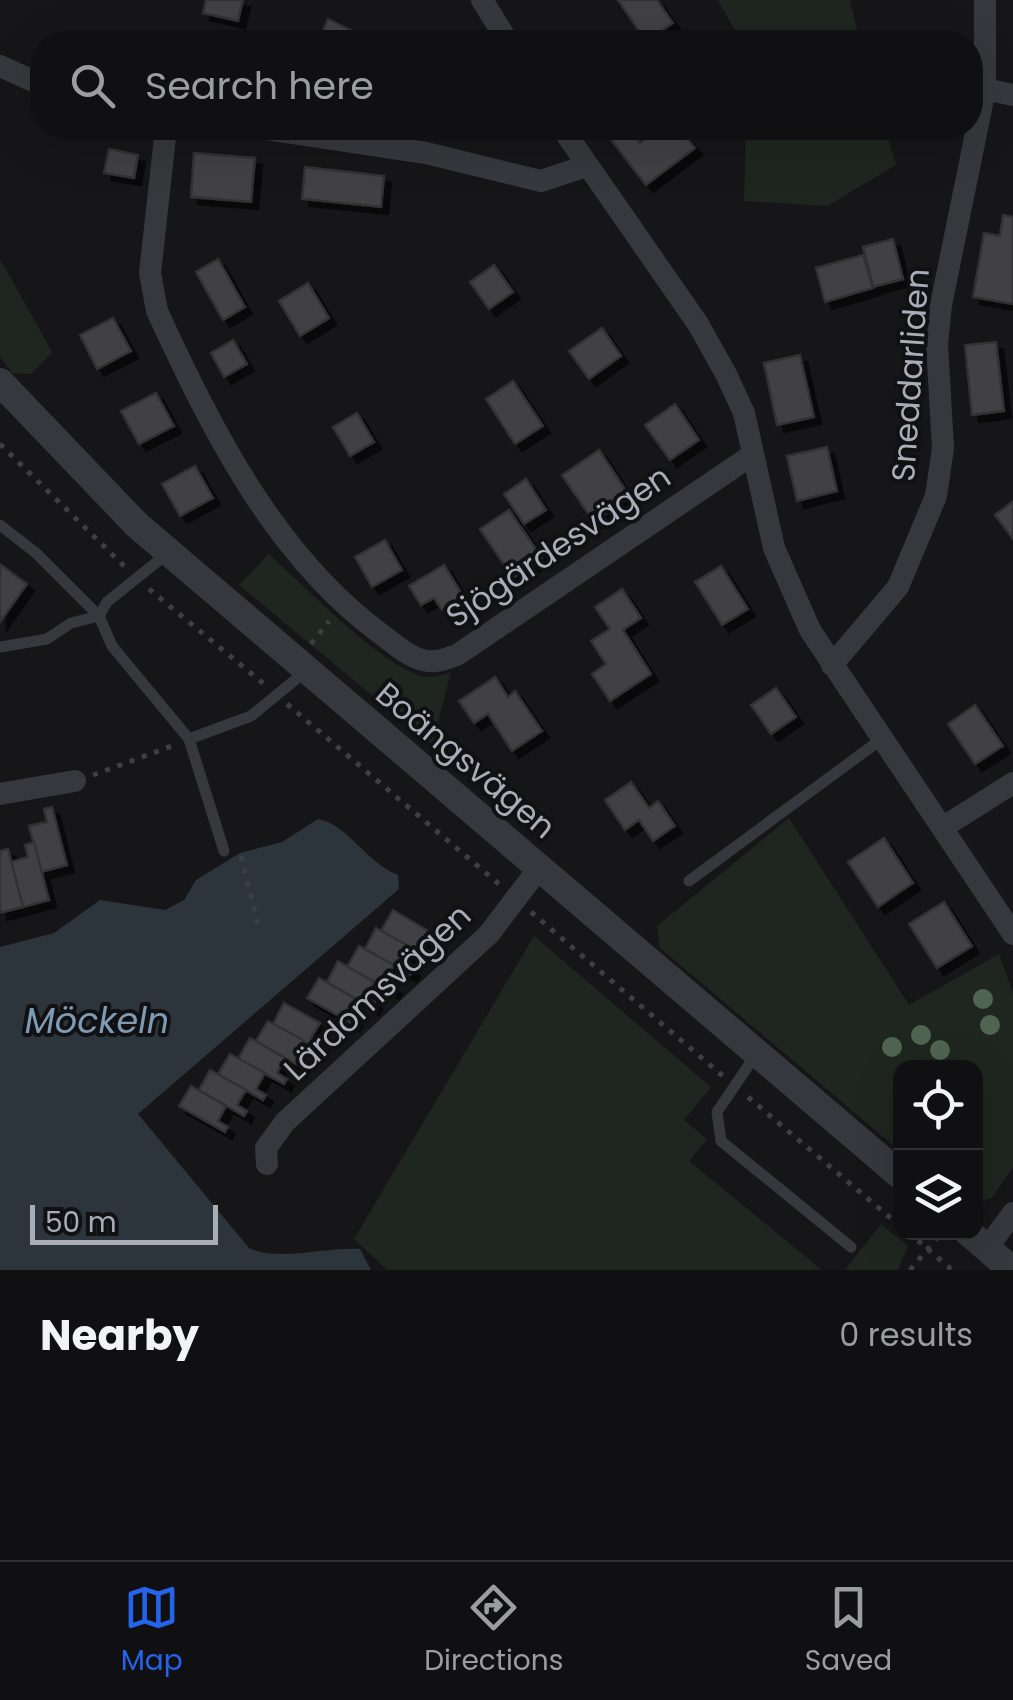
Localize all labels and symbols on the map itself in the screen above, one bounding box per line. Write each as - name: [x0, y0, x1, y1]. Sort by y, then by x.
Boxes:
- street label: Sneddarliden: [880, 267, 940, 483]
- street label: Sjögärdesvägen: [437, 454, 679, 638]
- street label: Boängsvägen: [366, 671, 566, 849]
- street label: Lärdomsvägen: [274, 893, 480, 1091]
- water label: Möckeln: [25, 996, 169, 1045]
- scale bar: [30, 1200, 218, 1244]

